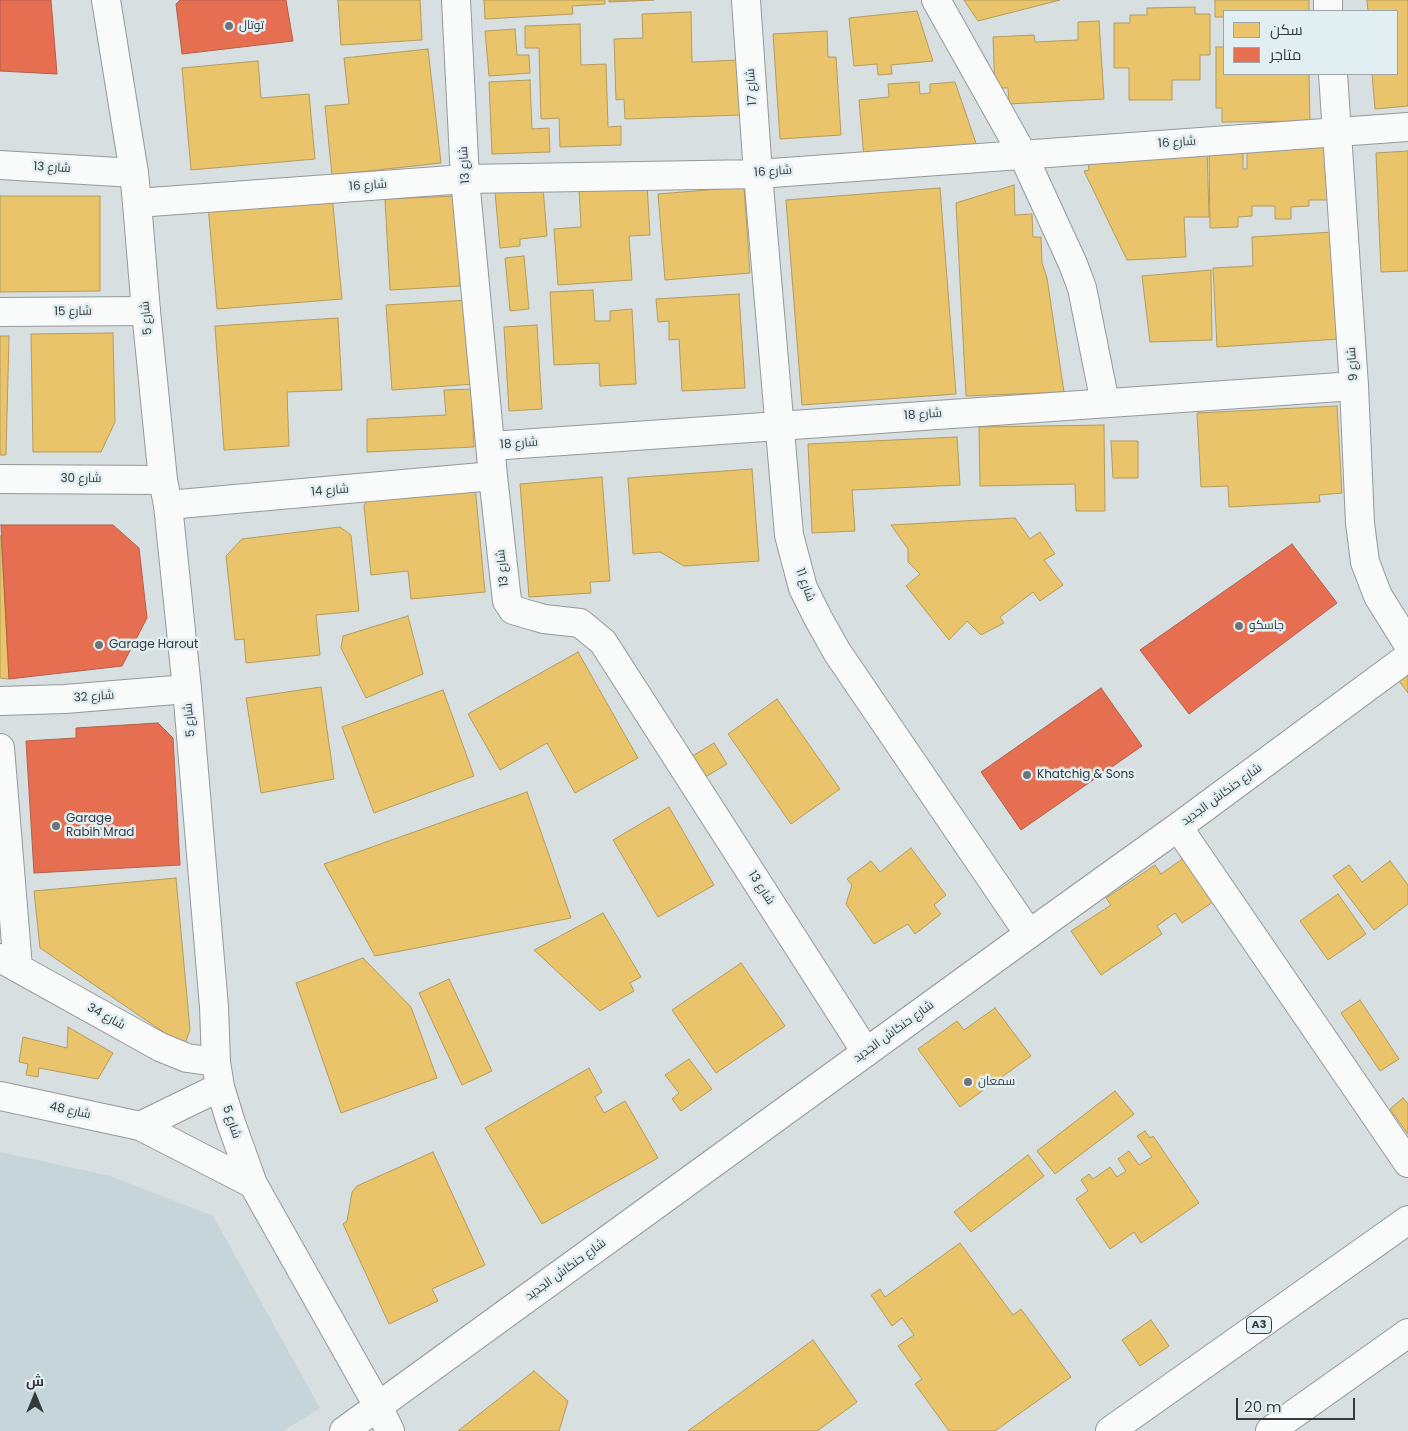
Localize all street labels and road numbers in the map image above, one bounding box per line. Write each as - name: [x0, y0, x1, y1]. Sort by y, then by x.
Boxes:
- street label: شارع 17: [744, 68, 760, 106]
- street label: شارع 16: [1158, 134, 1196, 152]
- street label: شارع 13: [457, 146, 473, 184]
- street label: شارع 13: [33, 160, 71, 176]
- street label: شارع 16: [754, 163, 792, 181]
- street label: شارع 16: [349, 177, 387, 195]
- street label: شارع 5: [138, 300, 156, 336]
- street label: شارع 15: [54, 304, 92, 320]
- street label: شارع 9: [1345, 347, 1361, 381]
- street label: شارع 18: [904, 406, 942, 424]
- street label: شارع 18: [500, 435, 538, 453]
- street label: شارع 30: [60, 472, 102, 486]
- street label: شارع 14: [311, 482, 349, 500]
- street label: شارع 13: [494, 549, 512, 587]
- street label: شارع 11: [792, 567, 818, 603]
- street label: شارع 32: [73, 688, 115, 706]
- street label: شارع 5: [181, 702, 199, 738]
- street label: شارع حنكاش الجديد: [1179, 761, 1265, 829]
- street label: شارع 13: [745, 868, 777, 908]
- street label: شارع حنكاش الجديد: [851, 998, 937, 1066]
- street label: شارع 34: [85, 1001, 127, 1033]
- street label: شارع 48: [48, 1100, 92, 1122]
- street label: شارع 5: [219, 1104, 243, 1140]
- street label: شارع حنكاش الجديد: [523, 1236, 609, 1304]
- road number: A3: [1246, 1316, 1272, 1334]

